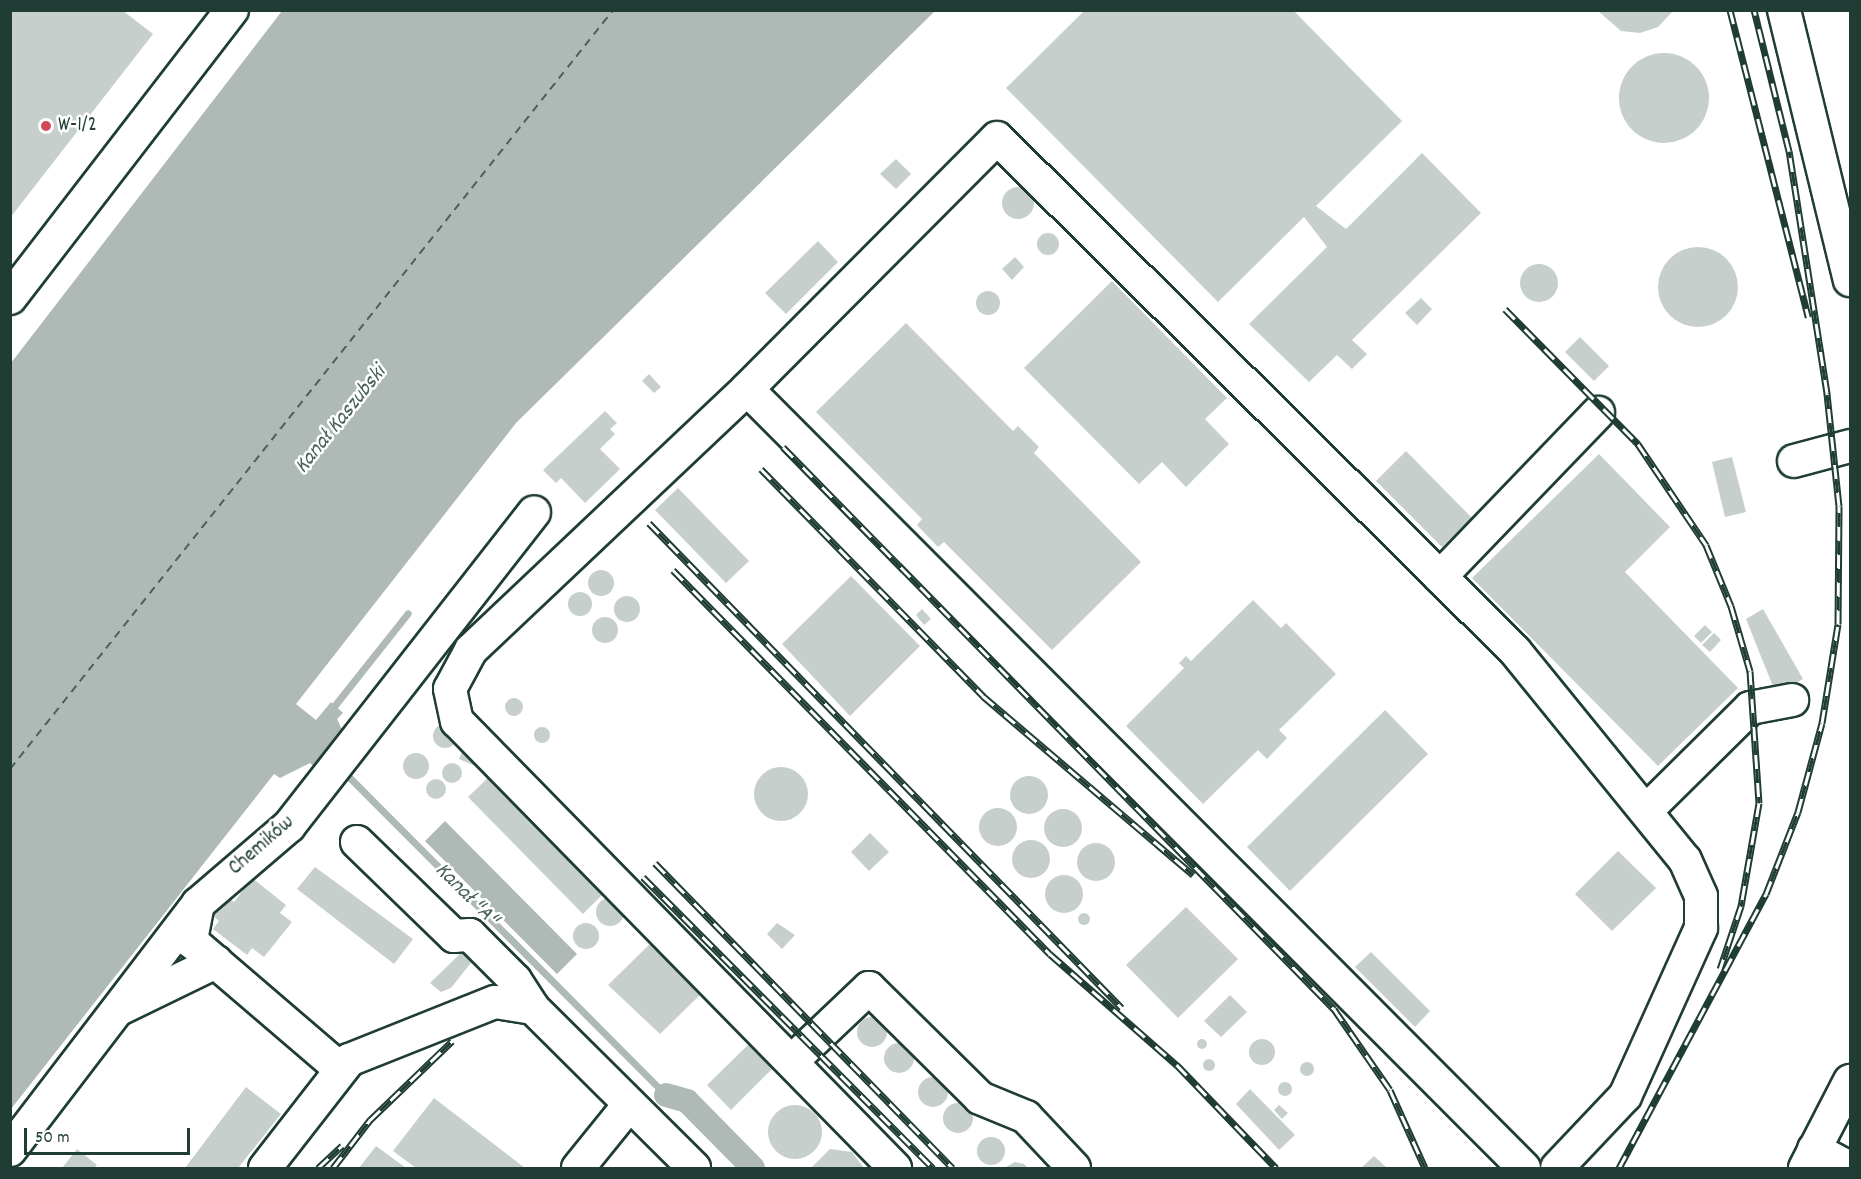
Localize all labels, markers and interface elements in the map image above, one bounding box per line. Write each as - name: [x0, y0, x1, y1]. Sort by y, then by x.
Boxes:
- place label: W-1/2: [58, 113, 97, 139]
- marker: W-1/2: [39, 119, 53, 133]
- water label: Kanał Kaszubski: [290, 361, 392, 479]
- street label: Chemików: [224, 811, 300, 881]
- water label: Kanał "A": [429, 858, 503, 932]
- scale bar: [27, 1116, 194, 1154]
- text: 50 m: [35, 1126, 70, 1151]

